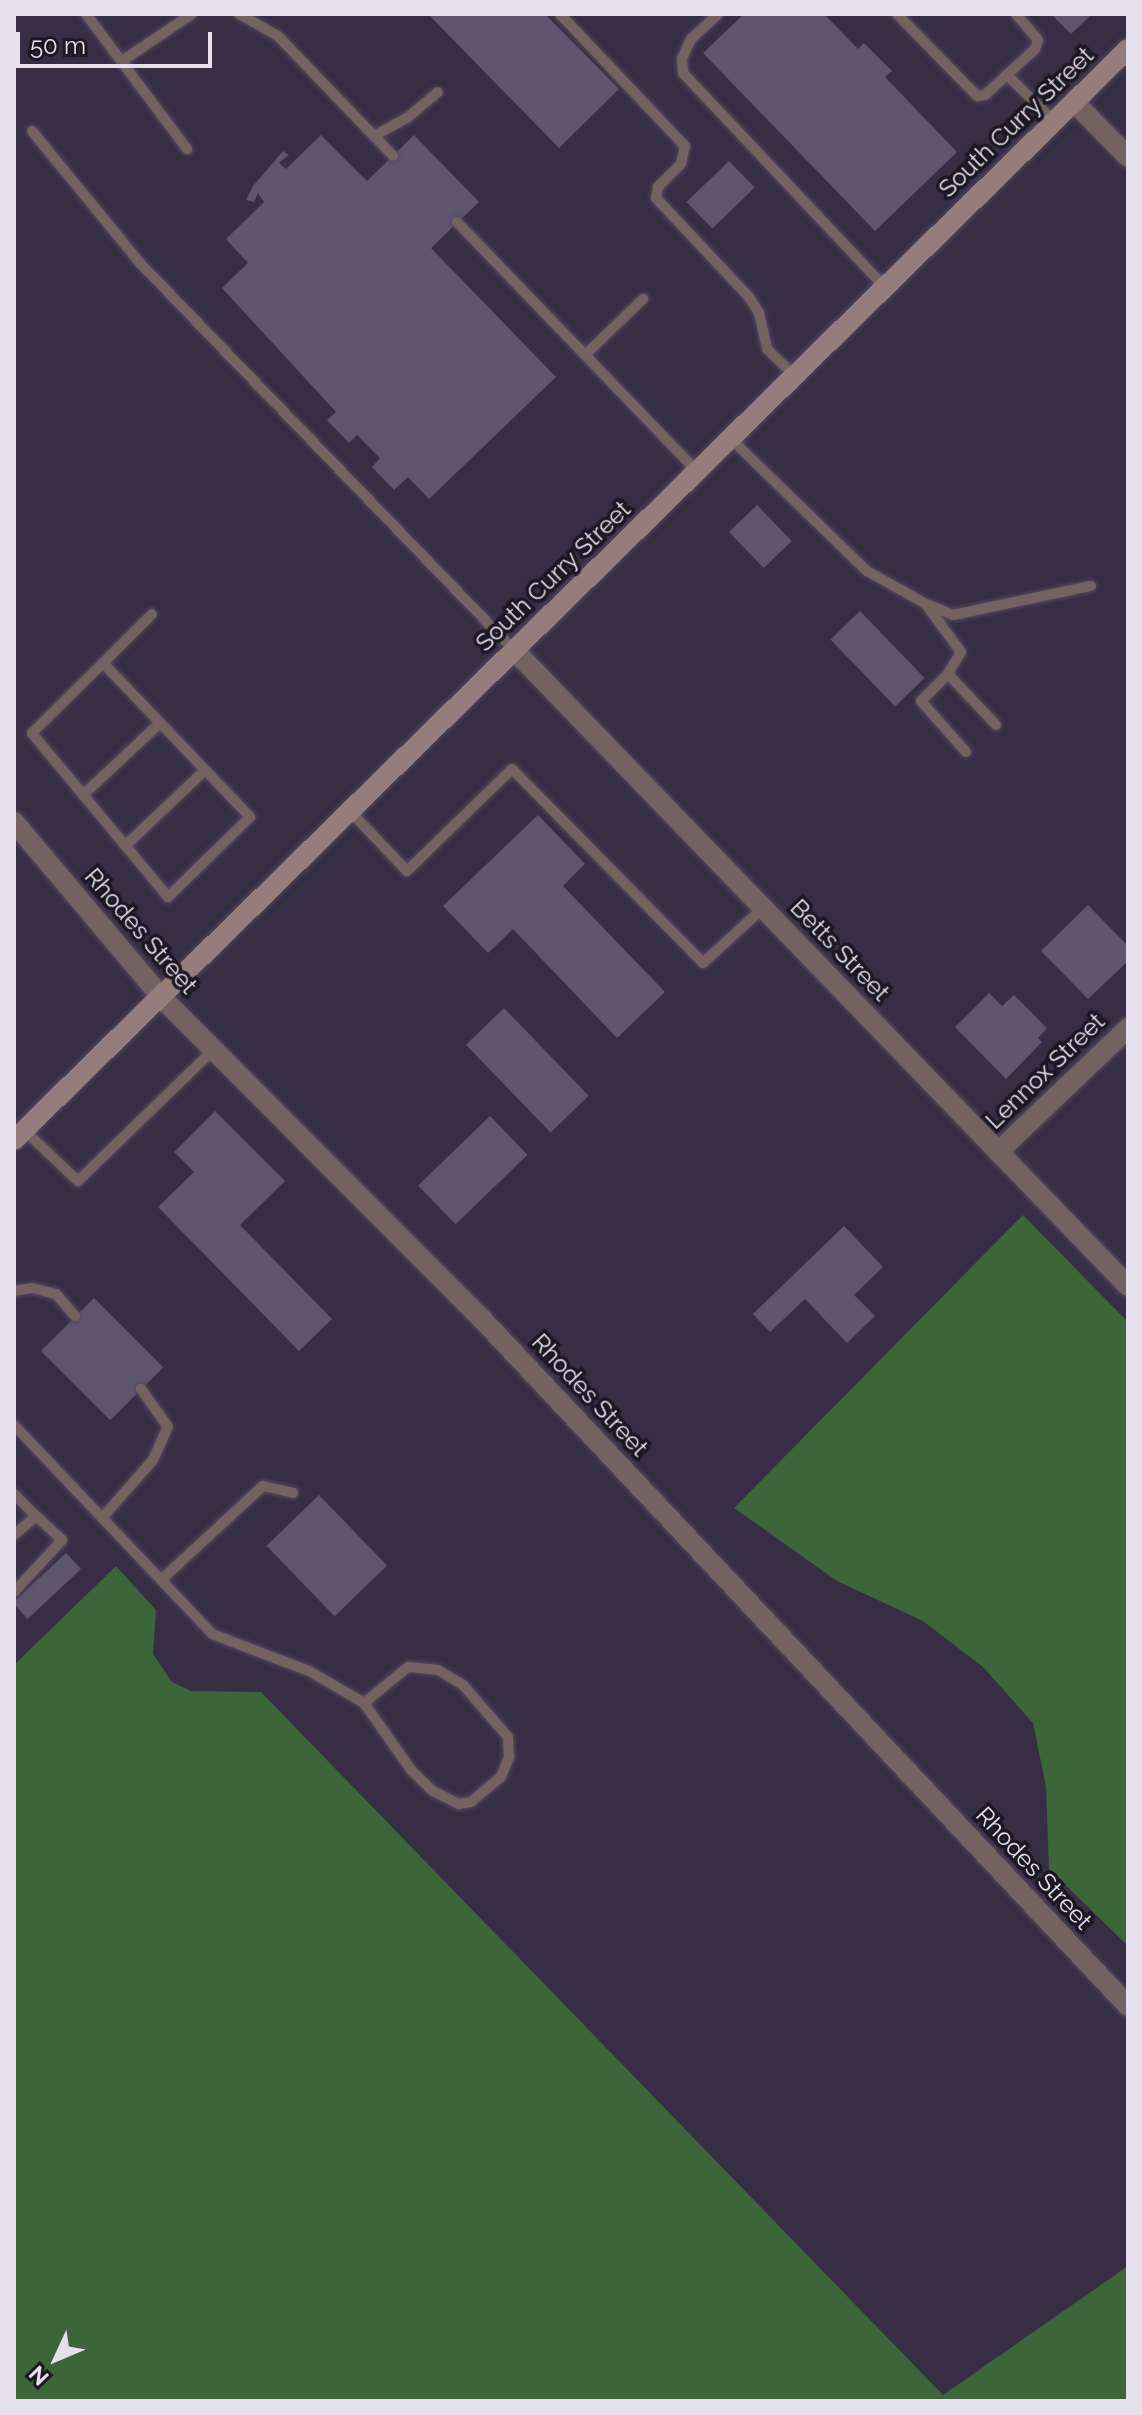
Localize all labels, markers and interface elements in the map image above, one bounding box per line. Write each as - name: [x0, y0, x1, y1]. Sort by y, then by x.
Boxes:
- scale bar: [20, 16, 216, 66]
- text: 50 m: [30, 31, 86, 60]
- street label: South Curry Street: [932, 41, 1100, 203]
- street label: South Curry Street: [469, 495, 637, 657]
- street label: Rhodes Street: [79, 862, 203, 1000]
- street label: Betts Street: [784, 893, 896, 1007]
- street label: Lennox Street: [980, 1007, 1110, 1135]
- street label: Rhodes Street: [526, 1328, 654, 1462]
- street label: Rhodes Street: [970, 1801, 1098, 1935]
- north arrow: [16, 2319, 96, 2399]
- text: N: [24, 2361, 54, 2391]

